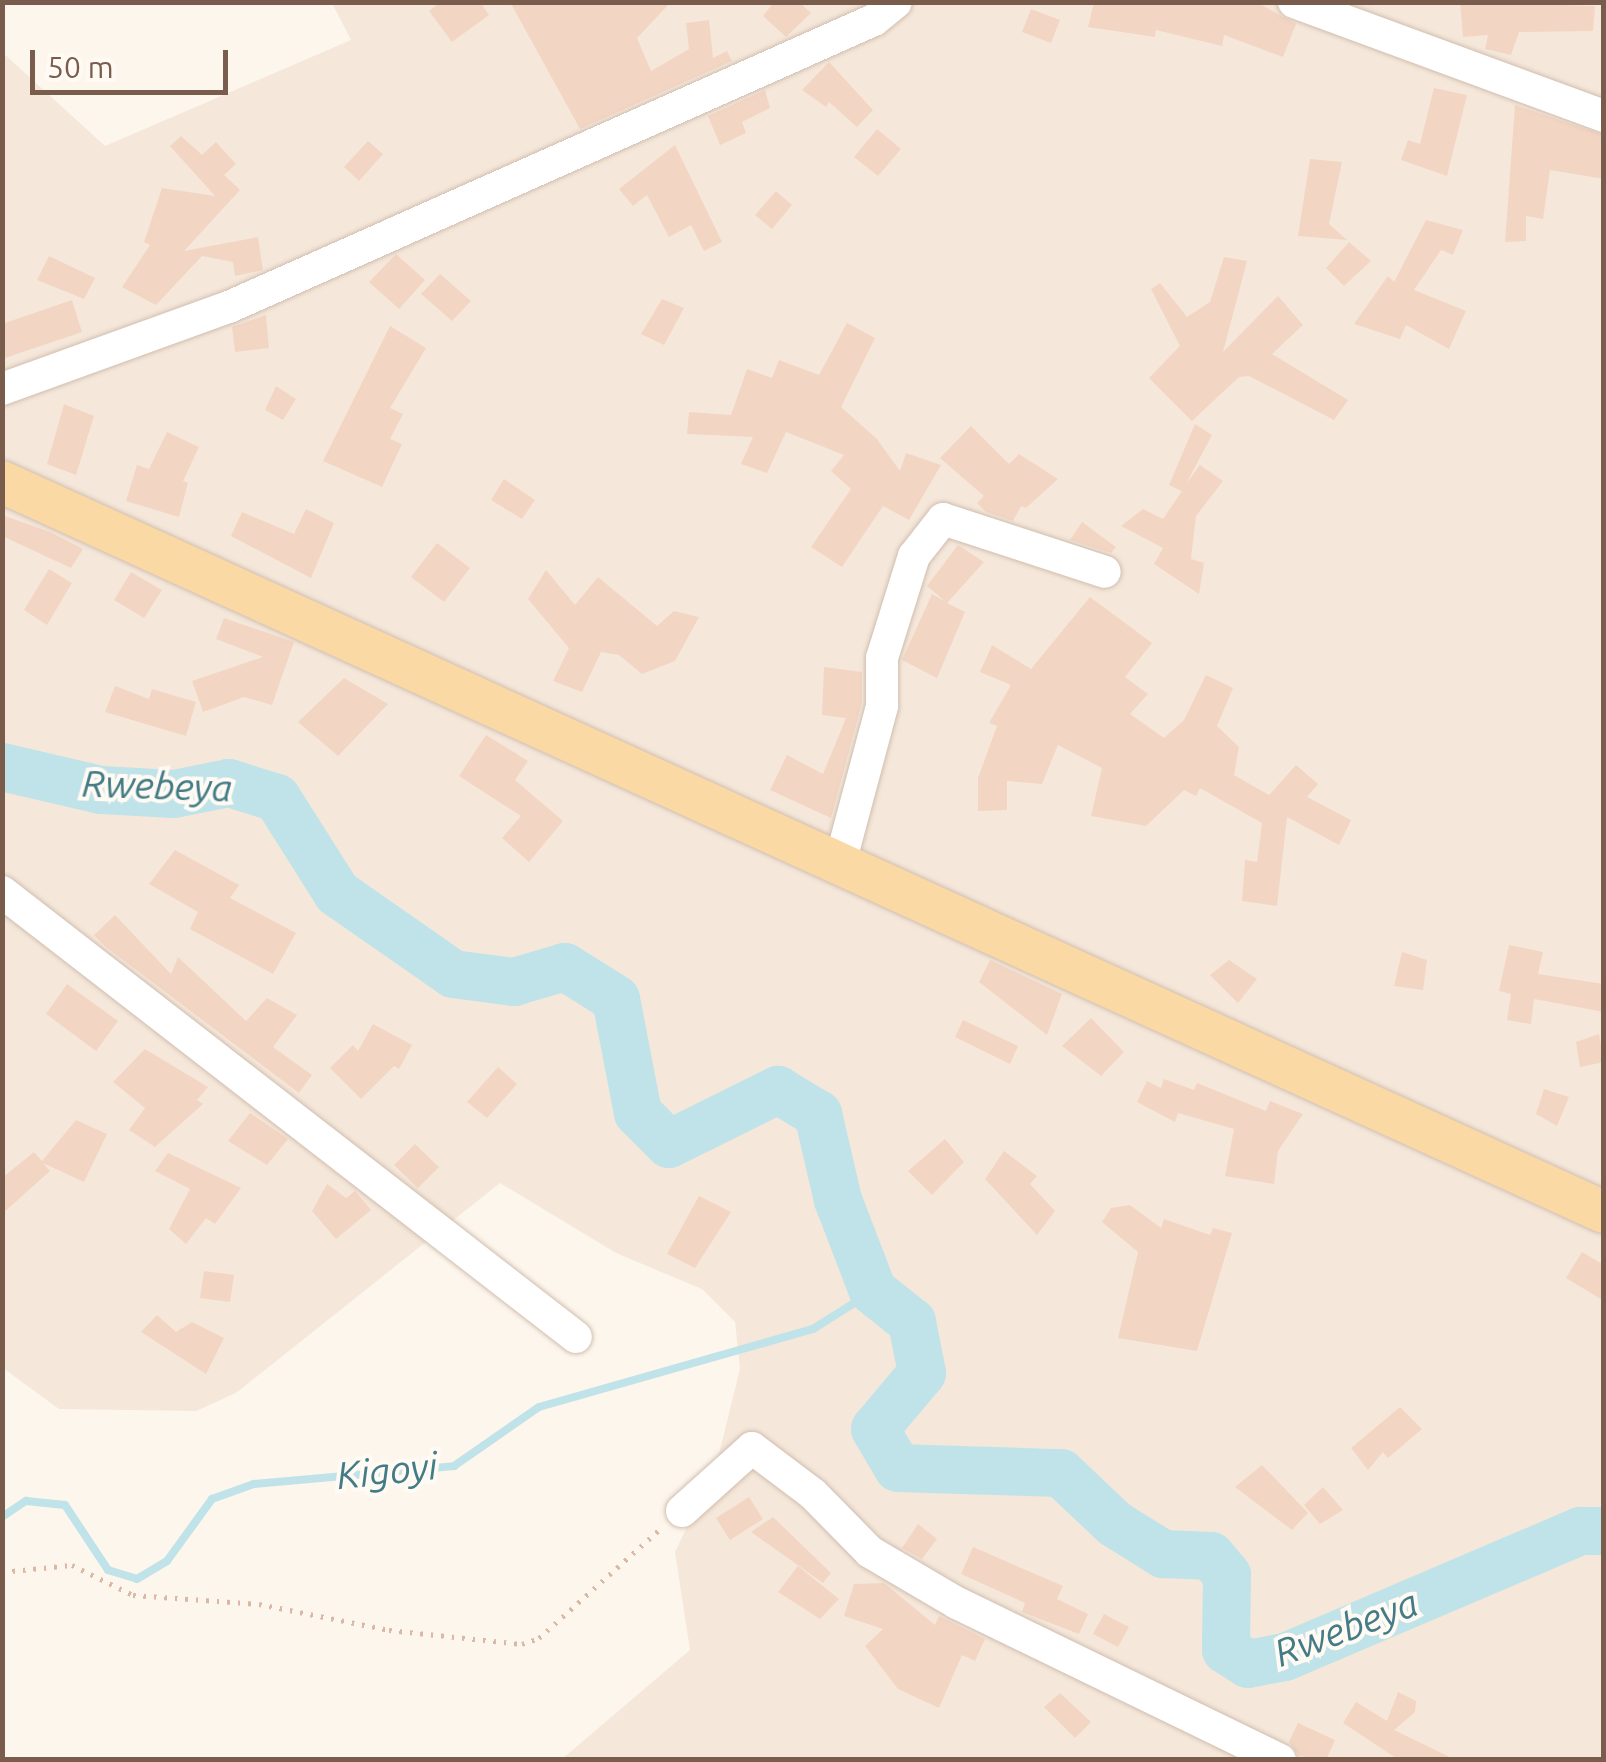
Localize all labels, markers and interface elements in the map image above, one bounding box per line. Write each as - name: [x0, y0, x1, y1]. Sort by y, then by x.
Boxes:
- scale bar: [35, 30, 232, 92]
- text: 50 m: [47, 50, 114, 84]
- water label: Rwebeya: [81, 761, 233, 811]
- water label: Kigoyi: [334, 1443, 440, 1499]
- water label: Rwebeya: [1268, 1580, 1424, 1676]

